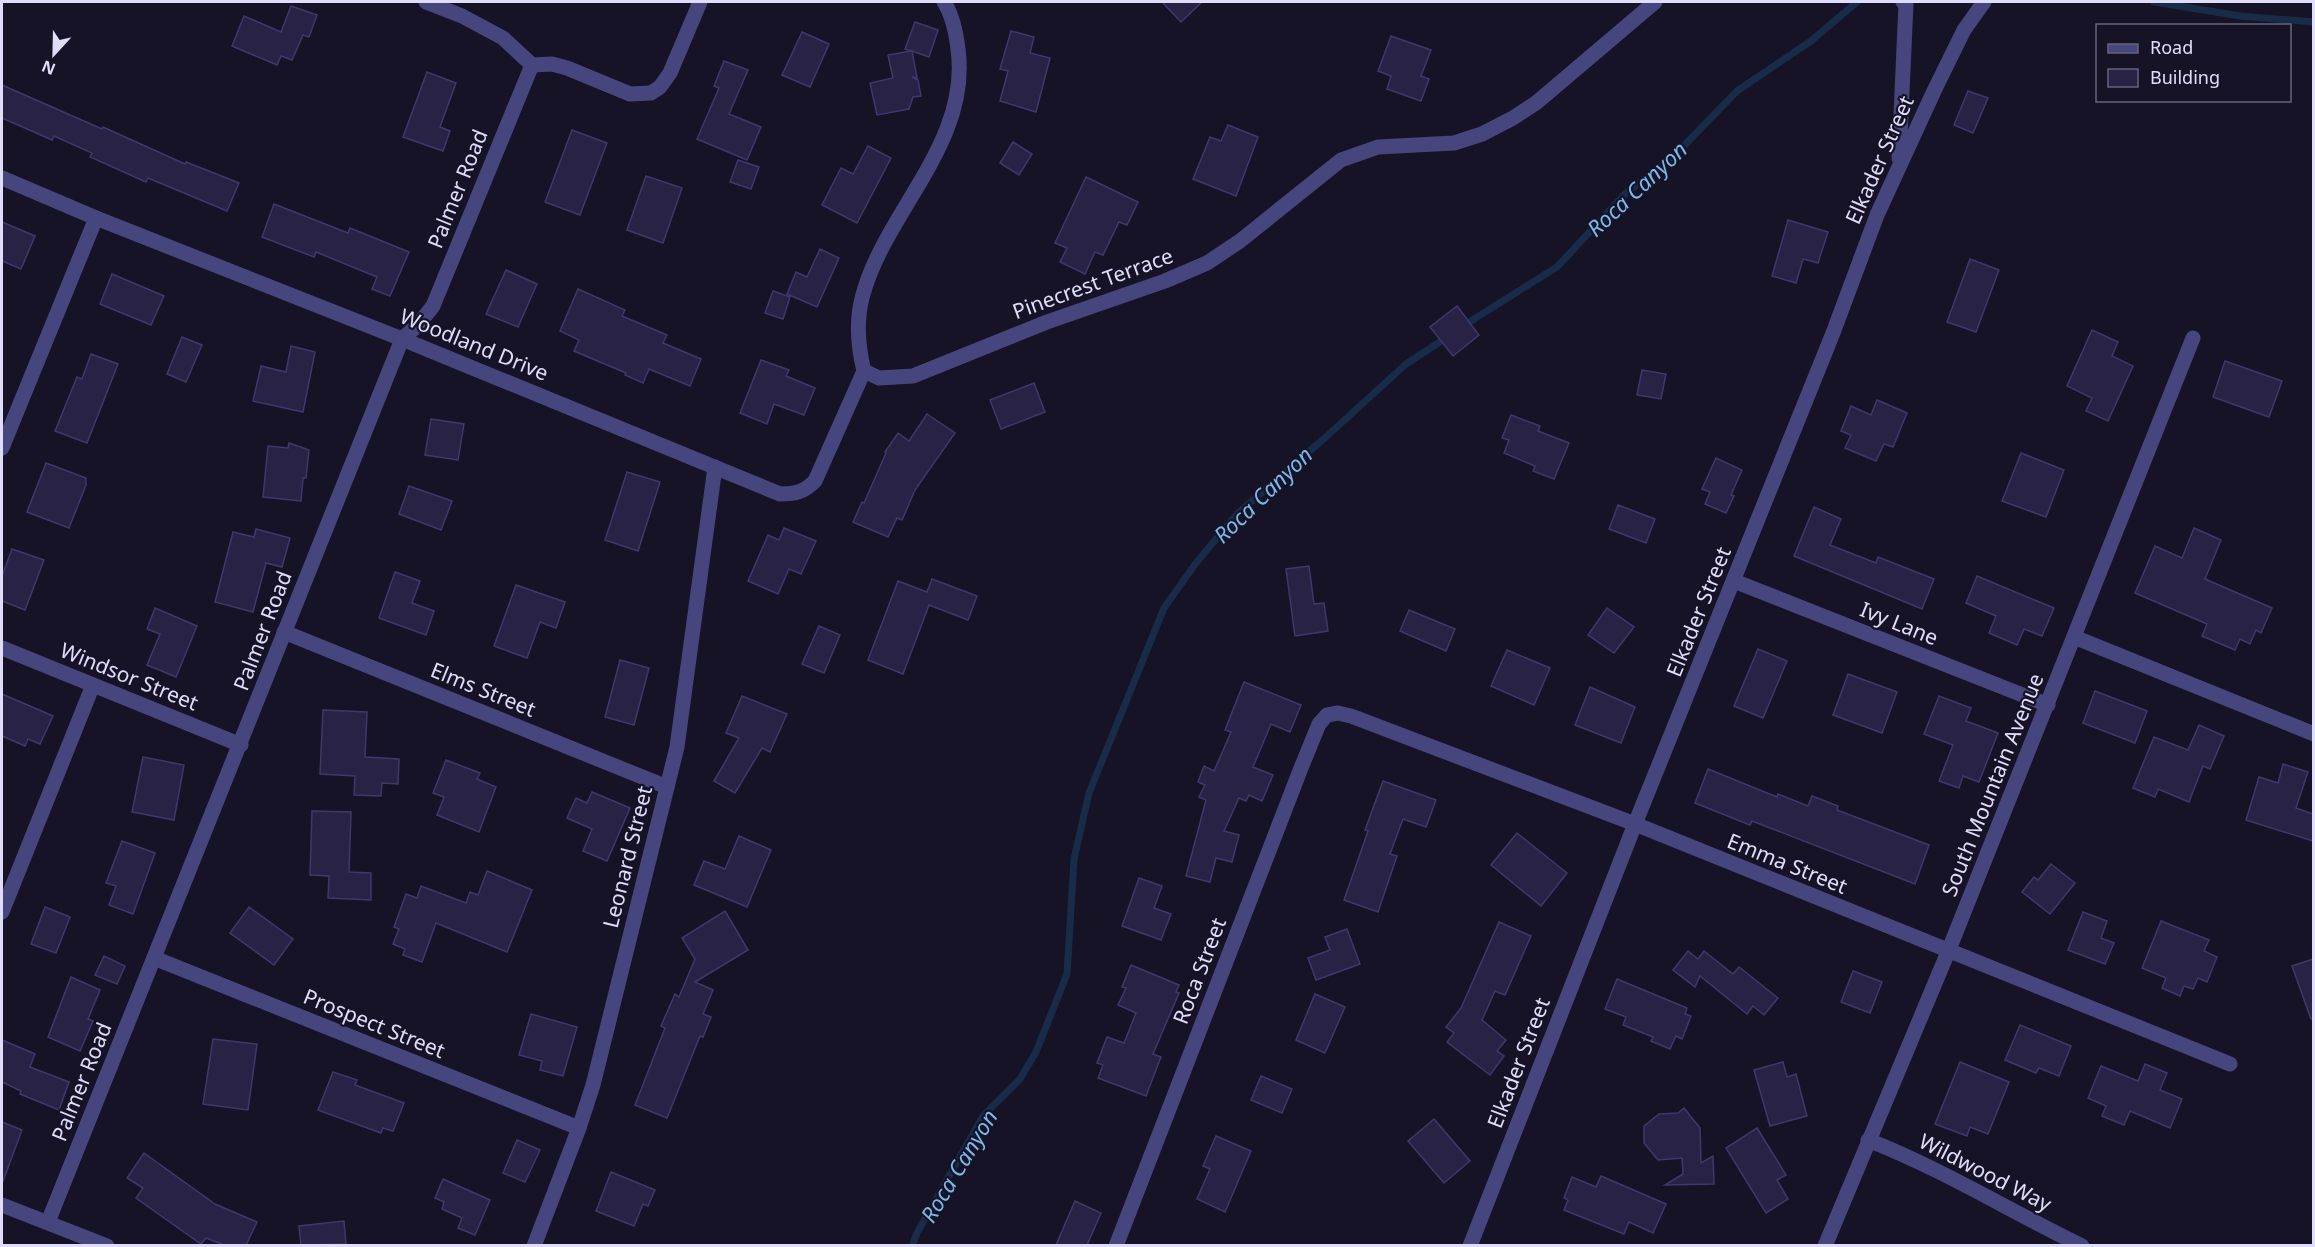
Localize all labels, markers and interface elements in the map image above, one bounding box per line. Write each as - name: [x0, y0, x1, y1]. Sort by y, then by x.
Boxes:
- north arrow: [24, 24, 84, 84]
- legend: [2096, 24, 2291, 102]
- text: Road: [2150, 35, 2193, 59]
- text: N: [38, 55, 59, 81]
- text: Building: [2150, 65, 2220, 89]
- street label: Elkader Street: [1838, 91, 1920, 228]
- street label: Palmer Road: [420, 125, 494, 252]
- water label: Roca Canyon: [1580, 134, 1693, 242]
- street label: Pinecrest Terrace: [1009, 241, 1177, 325]
- street label: Woodland Drive: [396, 302, 553, 387]
- water label: Roca Canyon: [1206, 439, 1318, 549]
- street label: Elkader Street: [1659, 542, 1737, 681]
- street label: Palmer Road: [226, 567, 298, 694]
- street label: Ivy Lane: [1856, 595, 1942, 651]
- street label: Windsor Street: [56, 636, 203, 717]
- street label: Elms Street: [427, 655, 540, 723]
- street label: South Mountain Avenue: [1935, 669, 2050, 900]
- street label: Leonard Street: [596, 782, 658, 931]
- street label: Emma Street: [1723, 826, 1852, 900]
- street label: Roca Street: [1166, 913, 1232, 1028]
- street label: Prospect Street: [299, 982, 450, 1064]
- street label: Elkader Street: [1480, 993, 1556, 1132]
- street label: Palmer Road: [44, 1018, 118, 1145]
- water label: Roca Canyon: [913, 1103, 1004, 1228]
- street label: Wildwood Way: [1914, 1127, 2057, 1218]

